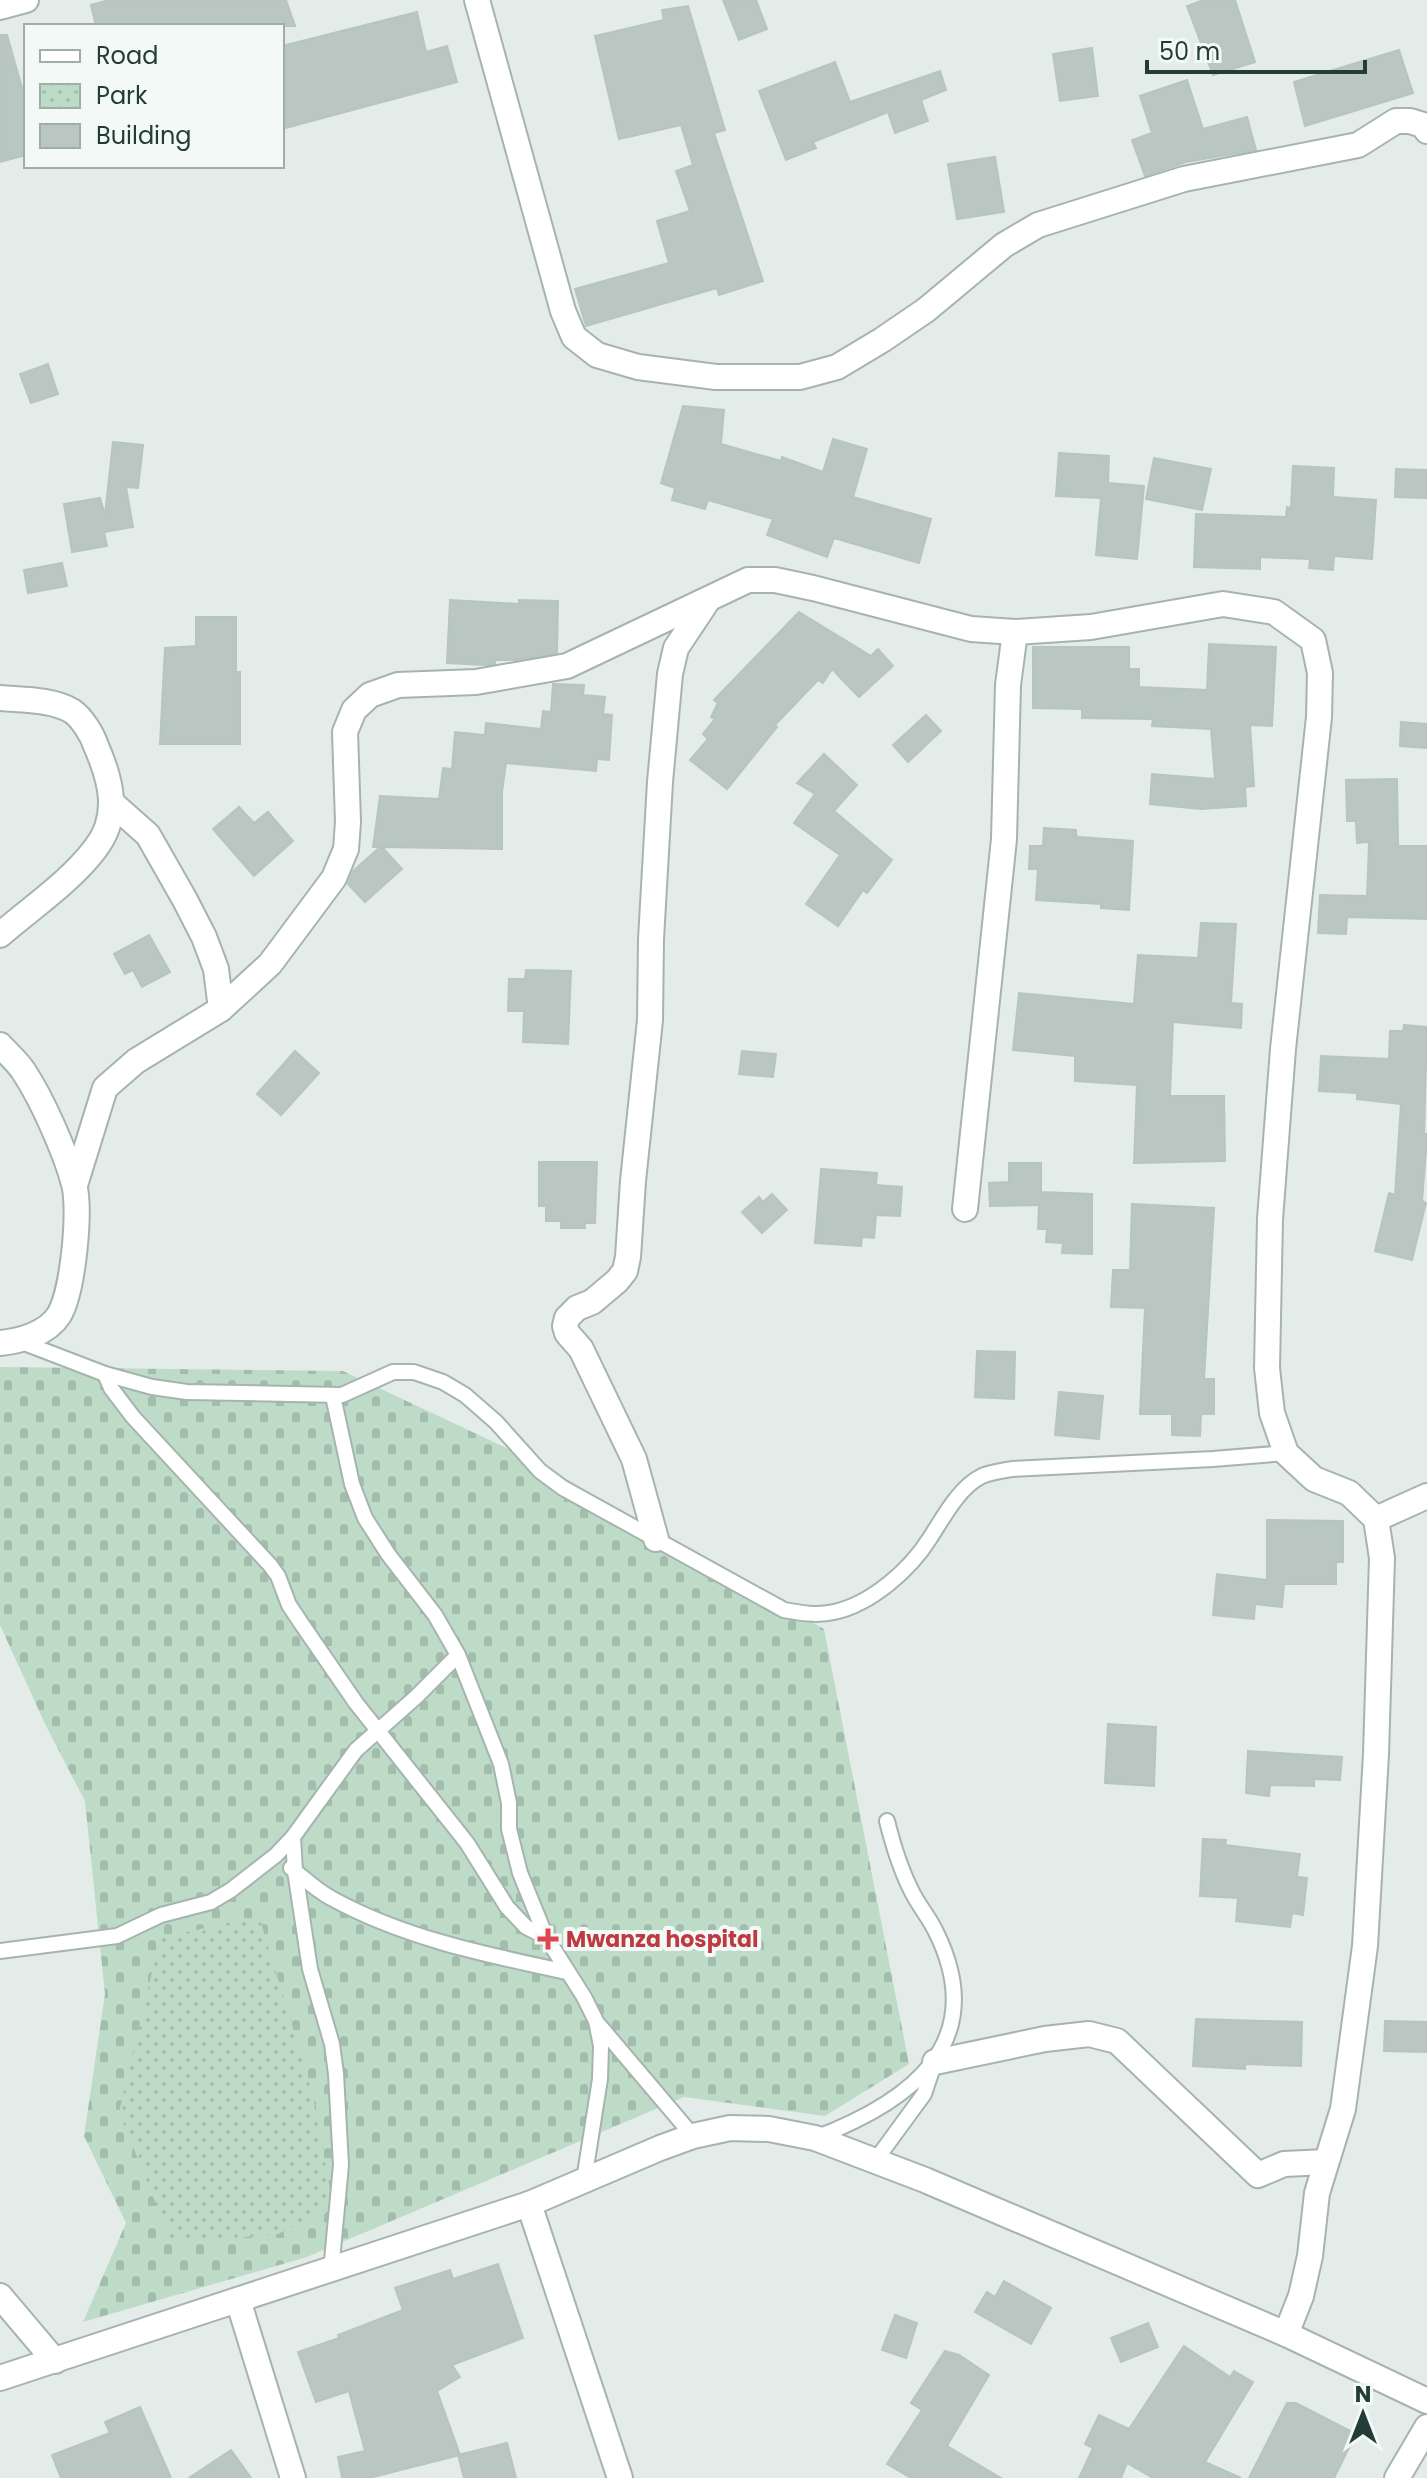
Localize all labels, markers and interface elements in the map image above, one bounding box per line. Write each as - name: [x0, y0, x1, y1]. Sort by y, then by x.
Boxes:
- legend: [24, 24, 284, 168]
- scale bar: [1147, 24, 1365, 74]
- text: 50 m: [1159, 35, 1220, 68]
- text: Road: [96, 39, 158, 72]
- text: Park: [96, 79, 148, 112]
- text: Building: [96, 119, 192, 152]
- place label: Mwanza hospital: [566, 1924, 758, 1955]
- marker: Mwanza hospital: [537, 1928, 559, 1950]
- north arrow: [1323, 2374, 1403, 2454]
- text: N: [1355, 2379, 1371, 2410]

